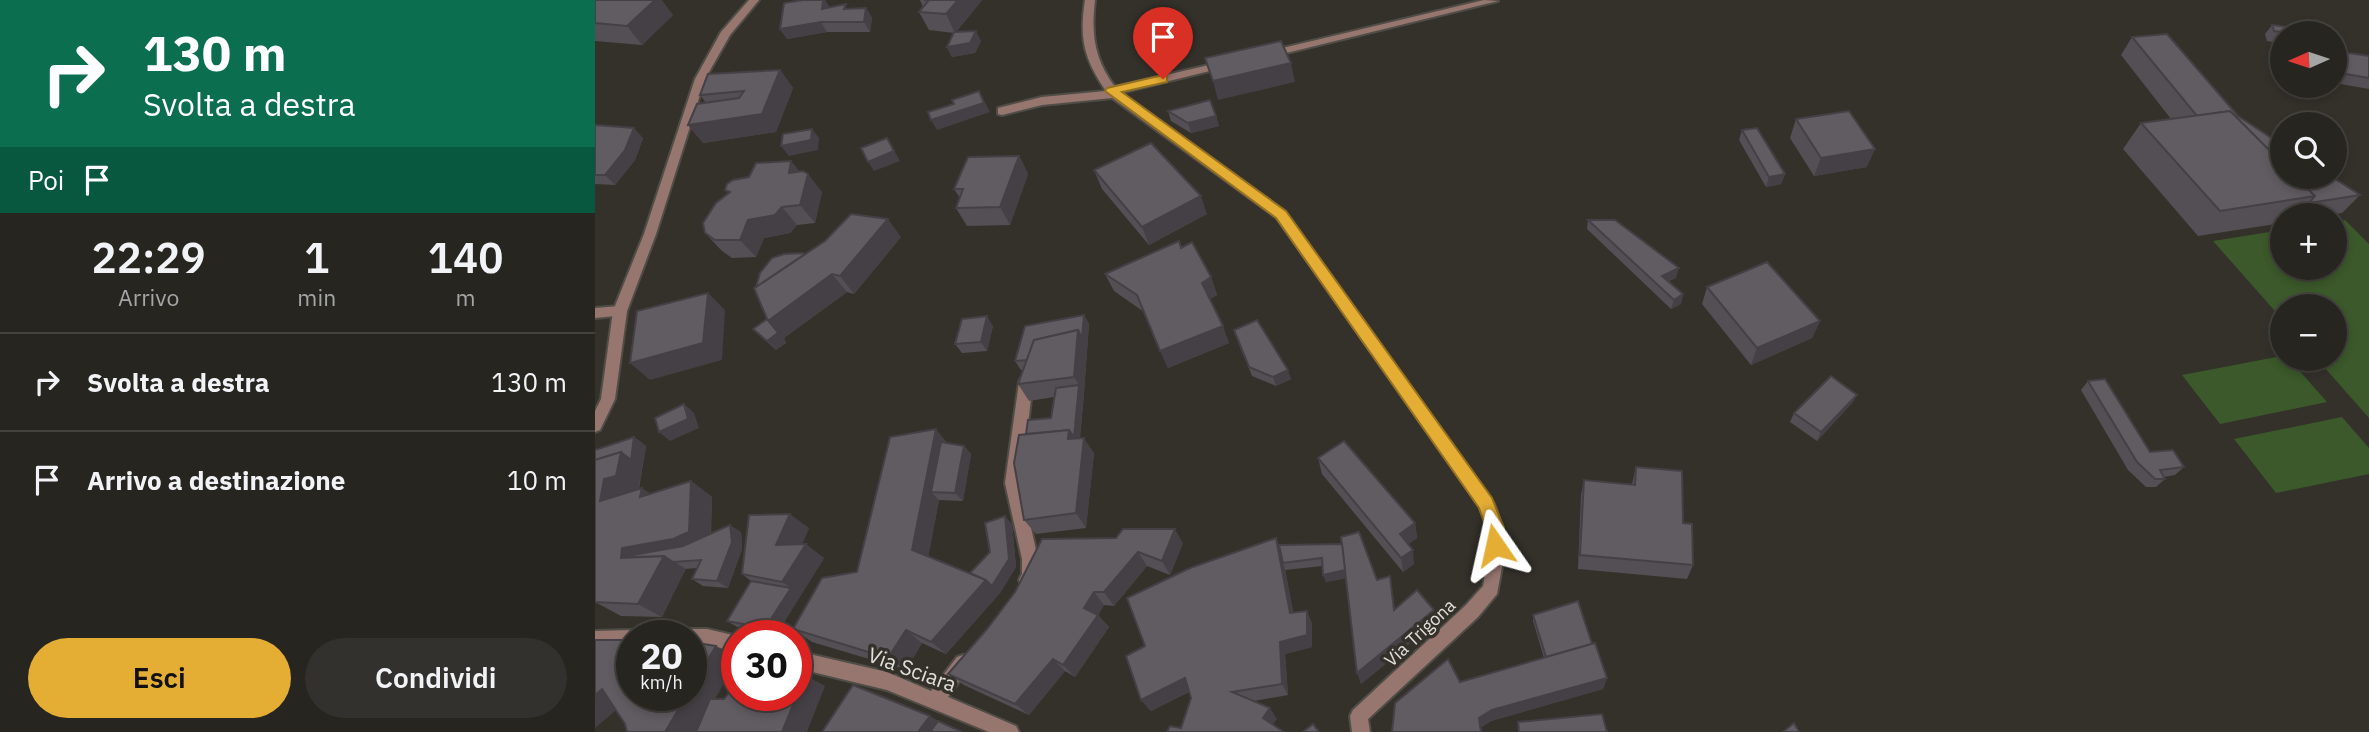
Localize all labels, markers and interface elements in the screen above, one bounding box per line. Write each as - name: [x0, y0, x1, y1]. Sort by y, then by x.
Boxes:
- pin: [1133, 7, 1193, 79]
- icon: arrive: [1144, 18, 1182, 56]
- text: 130 m: [143, 21, 287, 84]
- north arrow: [2270, 21, 2347, 98]
- map controls: [2270, 21, 2347, 371]
- icon: right: [28, 28, 119, 119]
- text: Svolta a destra: [143, 83, 355, 125]
- button: search: [2270, 112, 2347, 189]
- icon: arrive: [78, 161, 116, 199]
- text: Poi: [28, 163, 64, 197]
- button: +: [2270, 203, 2347, 280]
- text: 22:29: [92, 230, 206, 285]
- text: 1: [304, 230, 329, 285]
- text: 140: [428, 230, 503, 285]
- text: Arrivo: [118, 282, 179, 312]
- text: min: [297, 282, 336, 312]
- text: m: [456, 282, 476, 312]
- button: −: [2270, 294, 2347, 371]
- icon: right: [28, 363, 66, 401]
- text: Svolta a destra: [87, 365, 269, 399]
- text: 130 m: [491, 365, 567, 399]
- icon: arrive: [28, 461, 66, 499]
- text: Arrivo a destinazione: [87, 463, 345, 497]
- text: 10 m: [507, 463, 567, 497]
- position arrow: [1458, 508, 1532, 582]
- street label: Via Trigona: [1379, 594, 1460, 671]
- speed limit sign: 30: [721, 620, 812, 711]
- text: 20: [640, 633, 683, 679]
- button: Esci: [28, 638, 291, 718]
- button: Condividi: [305, 638, 567, 718]
- street label: Via Sciara: [864, 640, 960, 698]
- text: km/h: [640, 671, 683, 694]

